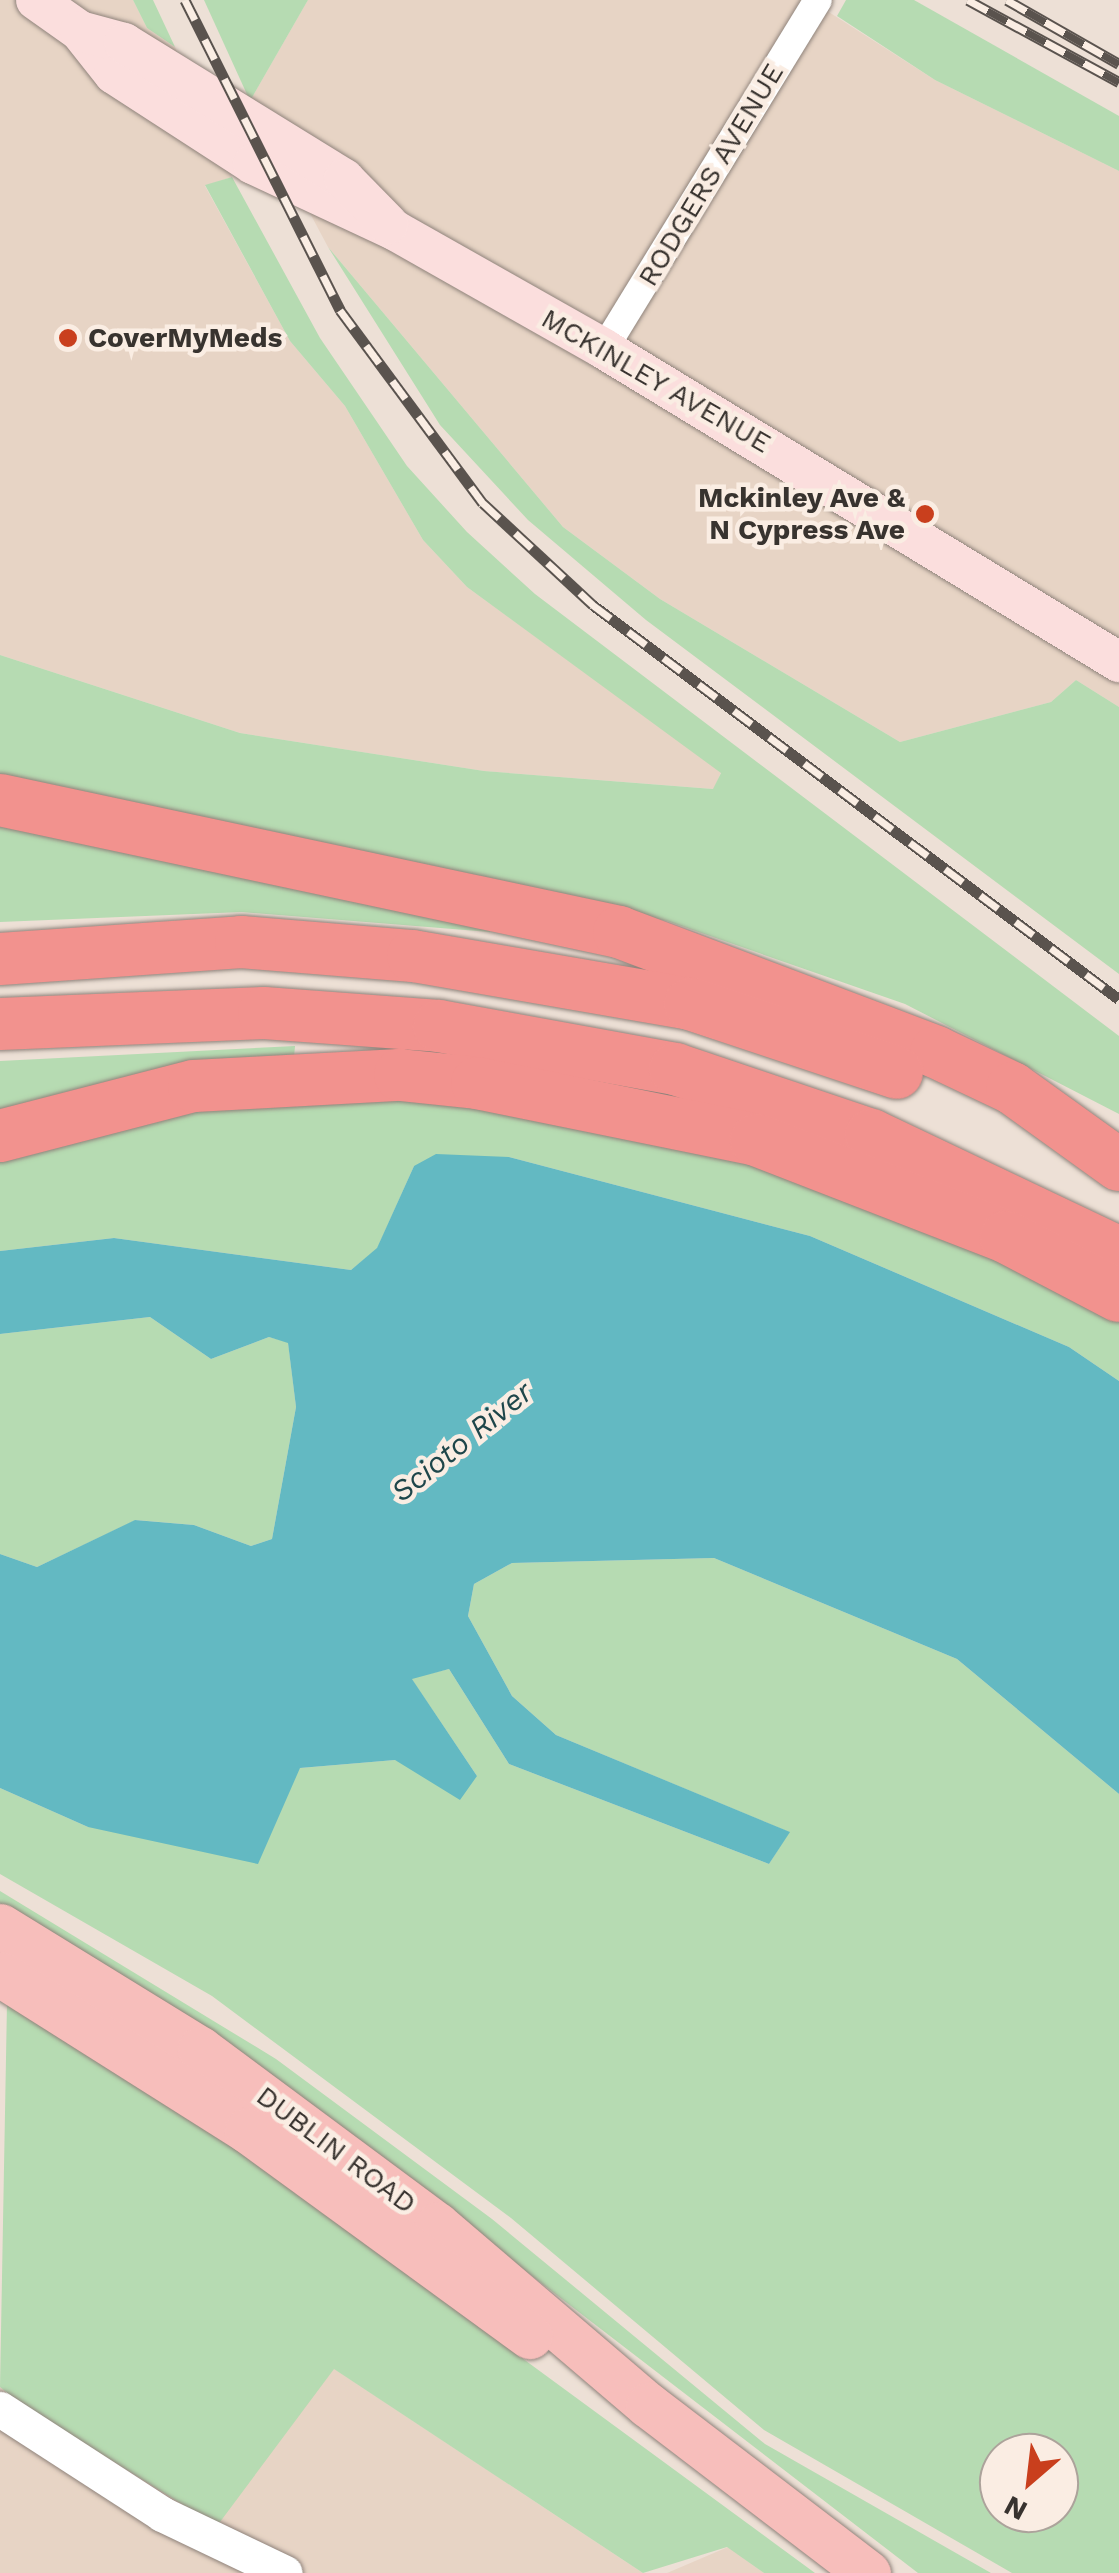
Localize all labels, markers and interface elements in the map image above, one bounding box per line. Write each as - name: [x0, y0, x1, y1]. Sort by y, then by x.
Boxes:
- street label: RODGERS AVENUE: [631, 57, 791, 293]
- street label: MCKINLEY AVENUE: [534, 301, 778, 461]
- place label: CoverMyMeds: [88, 321, 283, 355]
- marker: CoverMyMeds: [57, 327, 79, 349]
- place label: Mckinley Ave & N Cypress Ave: [697, 481, 905, 547]
- marker: Mckinley Ave & N Cypress Ave: [914, 503, 936, 525]
- water label: Scioto River: [384, 1374, 540, 1510]
- street label: DUBLIN ROAD: [250, 2079, 422, 2221]
- north arrow: [979, 2433, 1079, 2533]
- text: N: [999, 2489, 1033, 2528]

